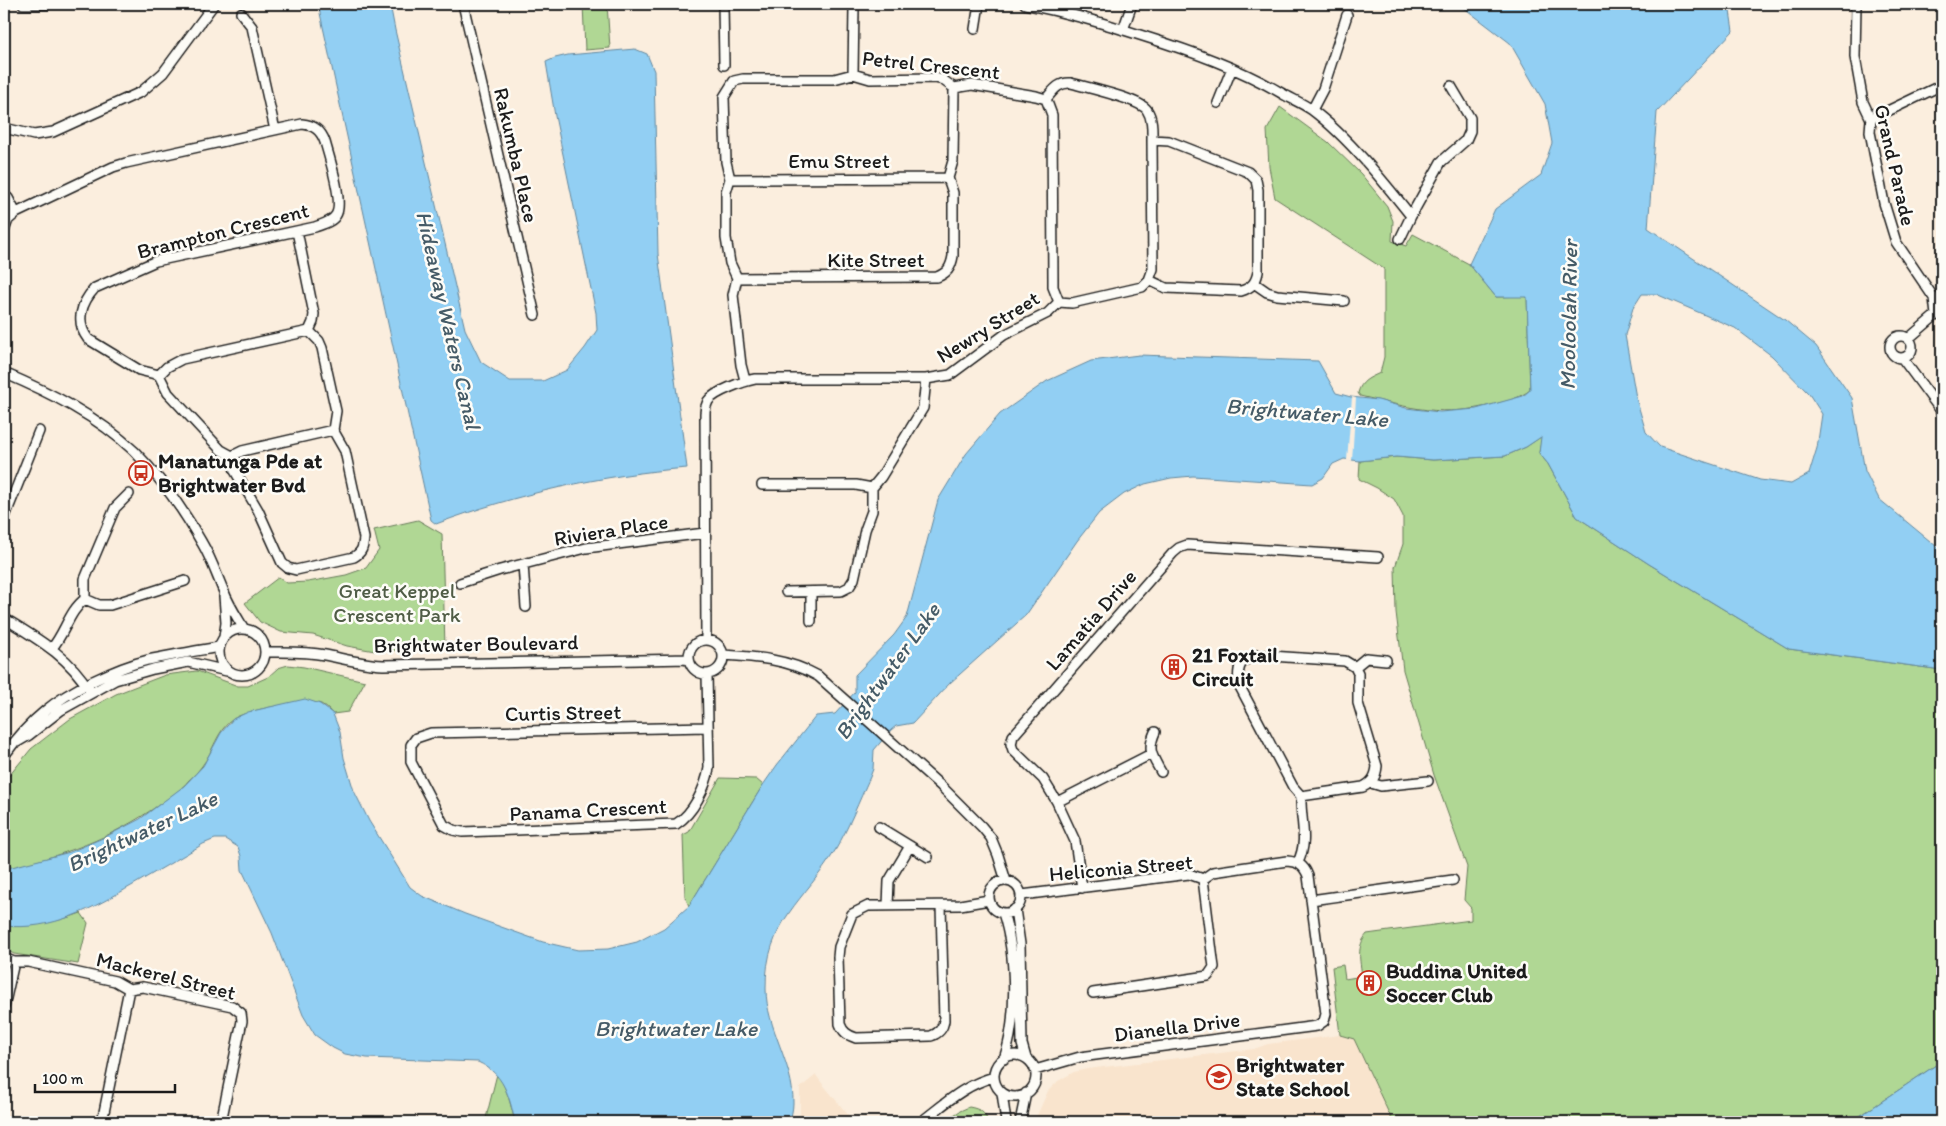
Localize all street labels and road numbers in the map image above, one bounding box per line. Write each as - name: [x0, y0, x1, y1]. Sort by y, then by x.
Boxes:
- street label: Petrel Crescent: [861, 45, 1001, 84]
- street label: Rakumba Place: [489, 85, 544, 225]
- street label: Grand Parade: [1869, 102, 1922, 228]
- street label: Emu Street: [788, 148, 890, 173]
- street label: Brampton Crescent: [134, 197, 311, 264]
- street label: Kite Street: [827, 247, 925, 272]
- street label: Newry Street: [932, 285, 1044, 368]
- street label: Riviera Place: [552, 508, 670, 551]
- street label: Lamatia Drive: [1040, 564, 1141, 675]
- street label: Brightwater Boulevard: [373, 629, 579, 658]
- street label: Curtis Street: [505, 699, 621, 726]
- street label: Panama Crescent: [509, 793, 667, 826]
- street label: Heliconia Street: [1048, 849, 1194, 886]
- street label: Mackerel Street: [94, 946, 239, 1005]
- street label: Dianella Drive: [1113, 1006, 1241, 1047]

